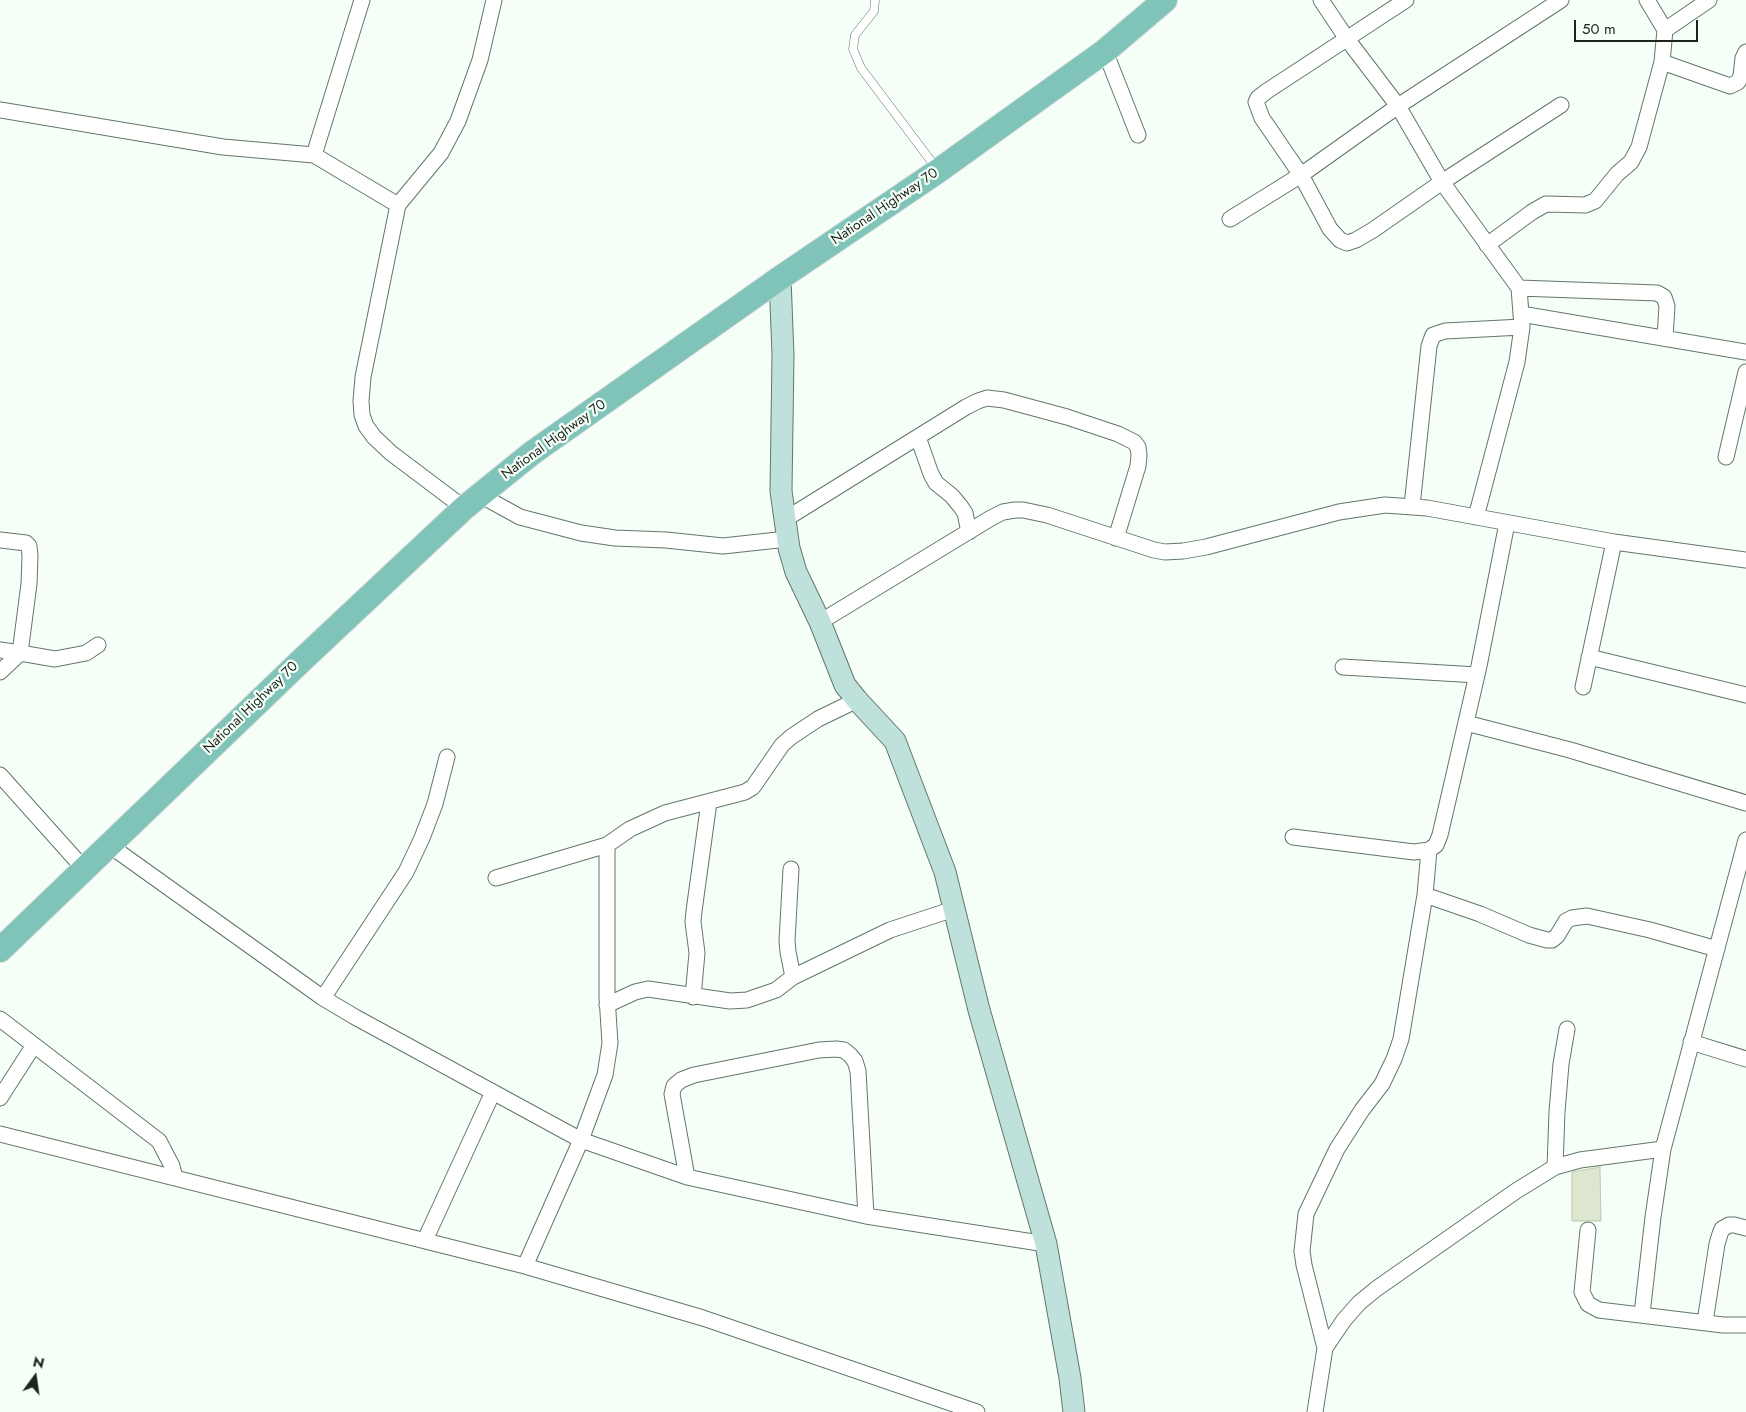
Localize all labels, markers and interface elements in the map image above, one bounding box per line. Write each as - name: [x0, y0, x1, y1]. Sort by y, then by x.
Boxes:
- scale bar: [1576, 10, 1700, 42]
- text: 50 m: [1582, 18, 1616, 40]
- street label: National Highway 70: [829, 165, 941, 249]
- street label: National Highway 70: [499, 396, 609, 484]
- street label: National Highway 70: [200, 659, 302, 757]
- text: N: [31, 1351, 46, 1373]
- north arrow: [10, 1352, 60, 1402]

